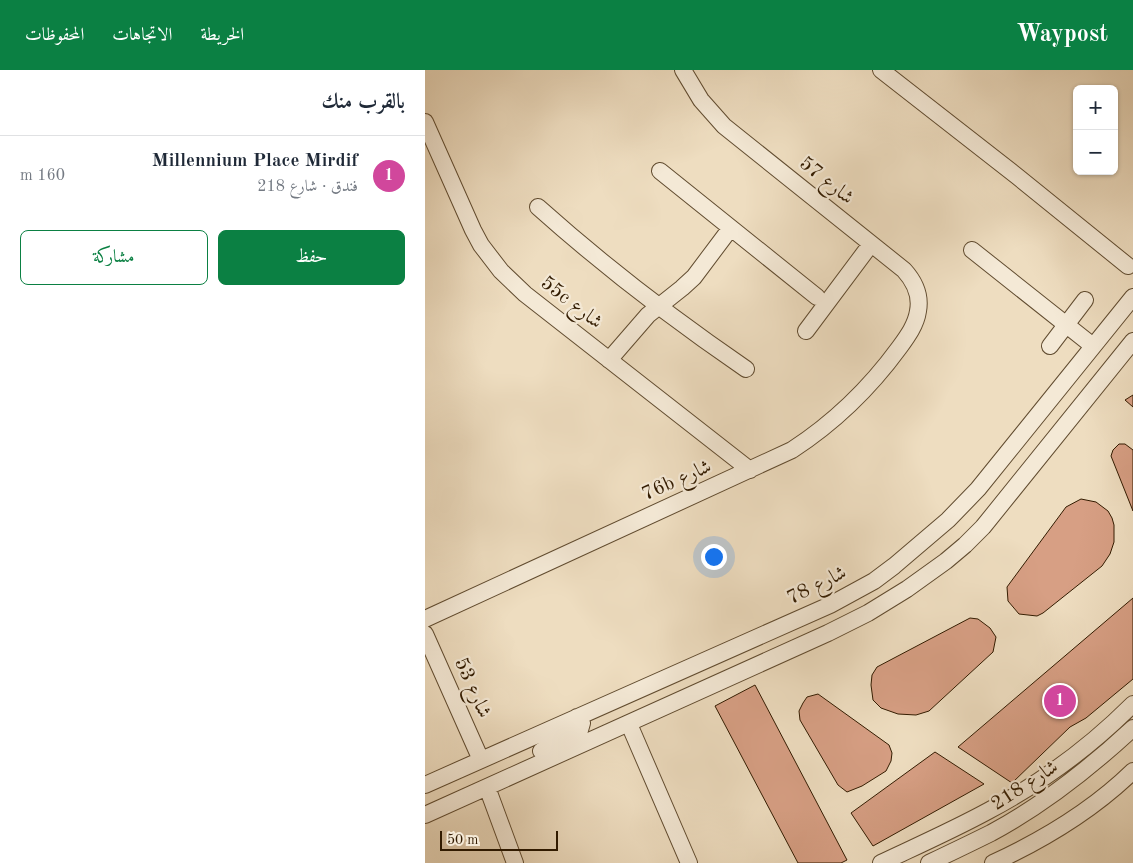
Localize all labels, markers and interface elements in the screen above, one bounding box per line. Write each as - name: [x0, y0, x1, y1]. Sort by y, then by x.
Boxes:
- text: Waypost: [1016, 23, 1108, 47]
- text: المحفوظات: [25, 26, 84, 44]
- text: الاتجاهات: [112, 26, 172, 44]
- text: الخريطة: [200, 26, 244, 44]
- map controls: [1073, 85, 1118, 175]
- button: +: [1073, 85, 1118, 130]
- text: بالقرب منك: [322, 92, 405, 113]
- button: −: [1073, 130, 1118, 175]
- text: Millennium Place Mirdif: [152, 152, 358, 171]
- street label: شارع 57: [791, 153, 857, 213]
- text: 160 m: [20, 168, 65, 184]
- text: 1: [384, 168, 394, 184]
- text: فندق · شارع 218: [257, 179, 358, 195]
- button: مشاركة: [20, 230, 208, 285]
- button: حفظ: [218, 230, 405, 285]
- street label: 55c شارع: [533, 273, 606, 338]
- street label: 76b شارع: [639, 457, 717, 511]
- your location: [701, 544, 727, 570]
- street label: شارع 78: [784, 563, 853, 614]
- street label: شارع 53: [444, 655, 494, 724]
- pin: 1: [1044, 682, 1076, 720]
- street label: شارع 218: [988, 757, 1065, 820]
- scale bar: [440, 828, 557, 851]
- text: 50 m: [447, 833, 478, 847]

